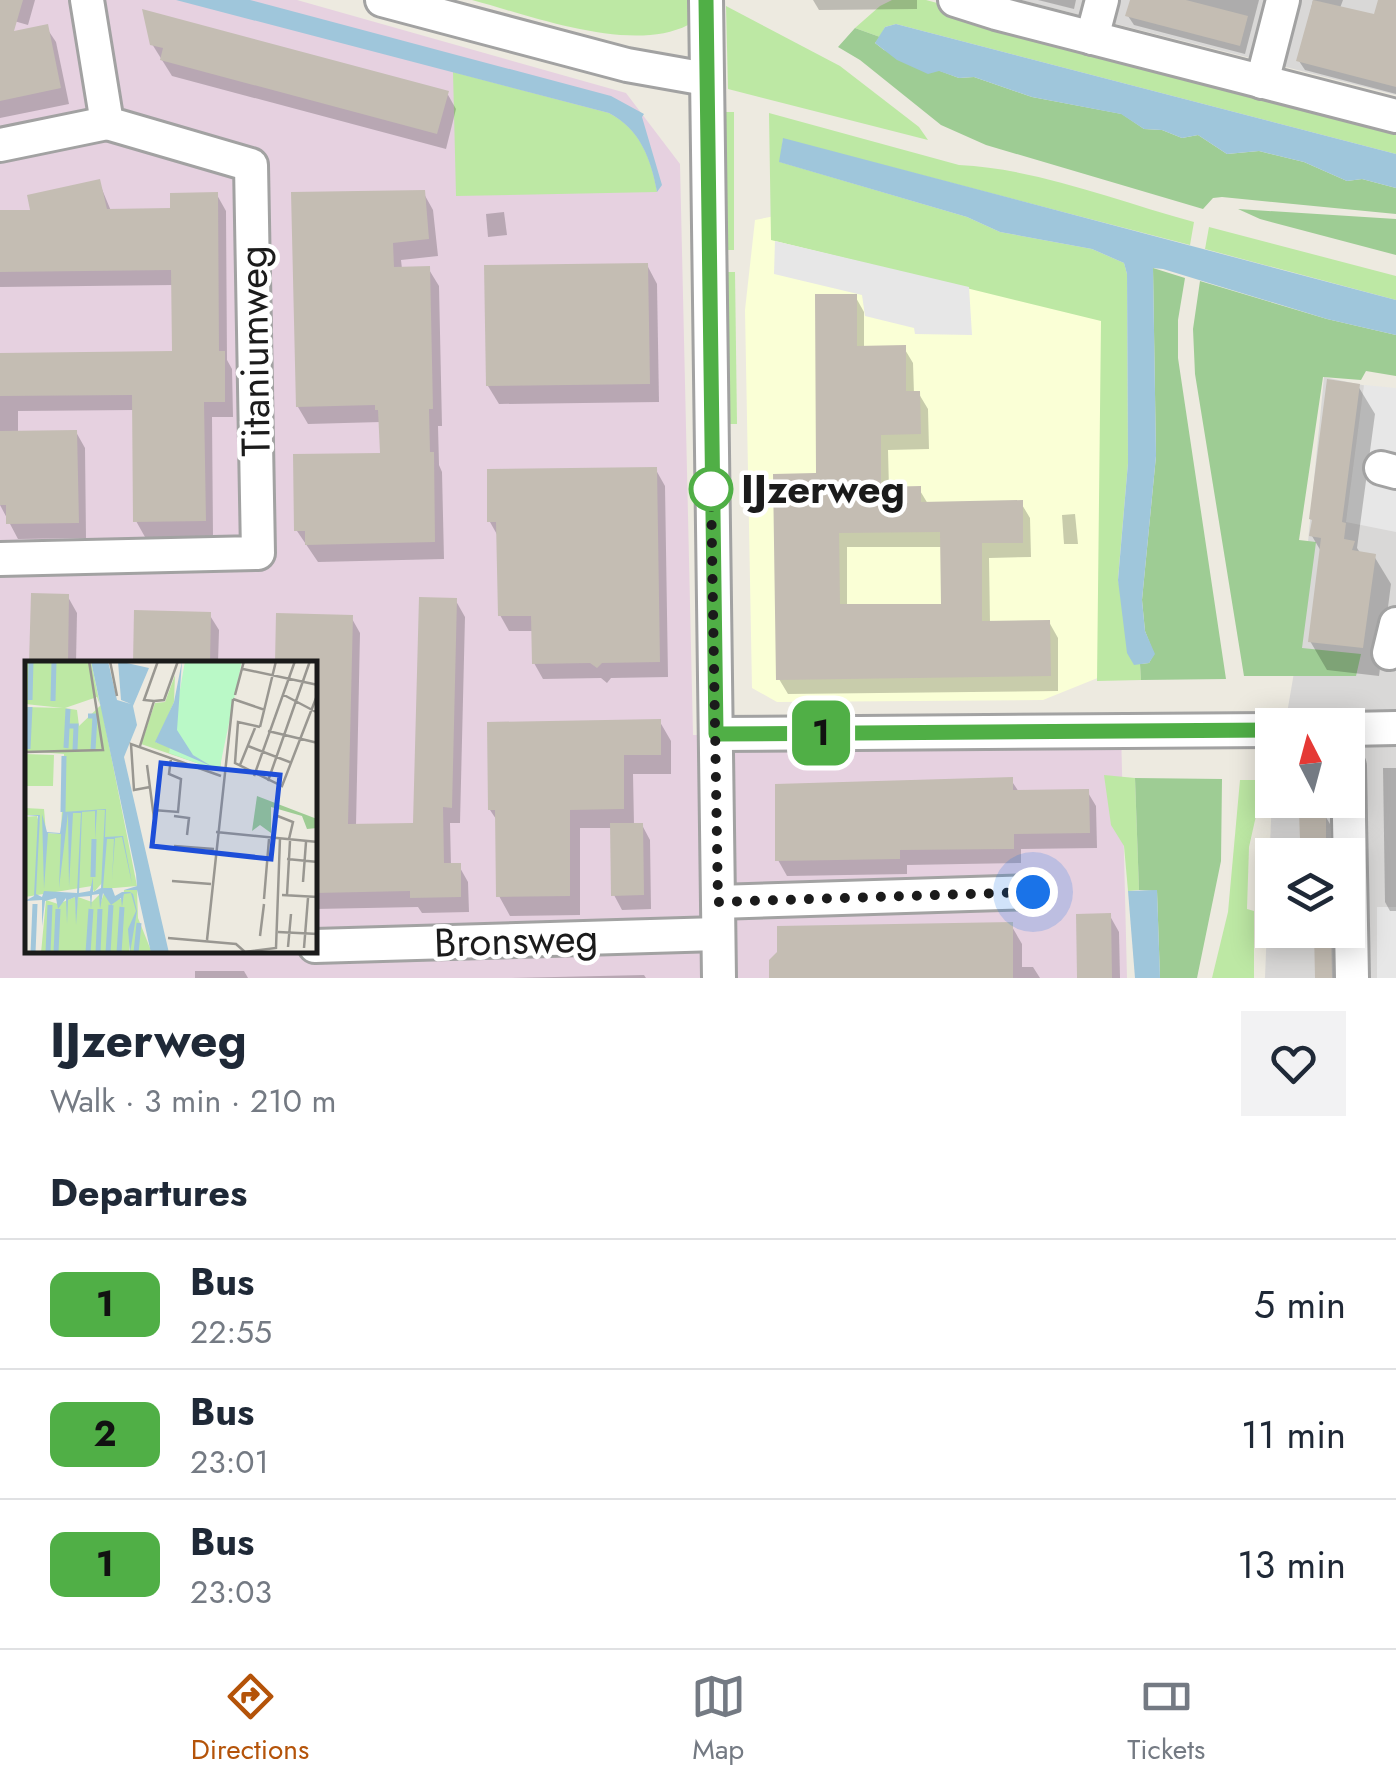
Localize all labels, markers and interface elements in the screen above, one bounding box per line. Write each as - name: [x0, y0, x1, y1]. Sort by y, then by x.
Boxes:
- street label: Titaniumweg: [223, 245, 285, 457]
- place label: IJzerweg: [741, 460, 905, 518]
- marker: IJzerweg: [690, 468, 732, 510]
- inset map: [25, 661, 318, 953]
- line badge: 1: [788, 700, 854, 766]
- text: 1: [812, 708, 830, 758]
- north arrow: [1255, 708, 1365, 818]
- map controls: [1255, 708, 1365, 948]
- button: layers: [1255, 838, 1365, 948]
- your location: [1008, 867, 1058, 917]
- street label: Bronsweg: [433, 908, 599, 972]
- text: IJzerweg: [50, 1006, 247, 1075]
- button: heart: [1241, 1011, 1346, 1116]
- text: Walk · 3 min · 210 m: [50, 1078, 336, 1124]
- text: Departures: [50, 1165, 247, 1220]
- text: Bus: [190, 1254, 254, 1309]
- text: 5 min: [1254, 1277, 1346, 1332]
- text: 1: [96, 1279, 114, 1329]
- text: 22:55: [190, 1309, 272, 1355]
- text: Bus: [190, 1384, 254, 1439]
- text: 11 min: [1241, 1407, 1346, 1462]
- text: 2: [94, 1409, 116, 1459]
- text: 23:01: [190, 1439, 269, 1485]
- text: Bus: [190, 1514, 254, 1569]
- text: 13 min: [1237, 1537, 1346, 1592]
- text: 1: [96, 1539, 114, 1589]
- text: 23:03: [190, 1569, 272, 1615]
- tab: Directions: [191, 1669, 309, 1770]
- tab: Map: [691, 1669, 746, 1770]
- tab: Tickets: [1127, 1669, 1205, 1770]

